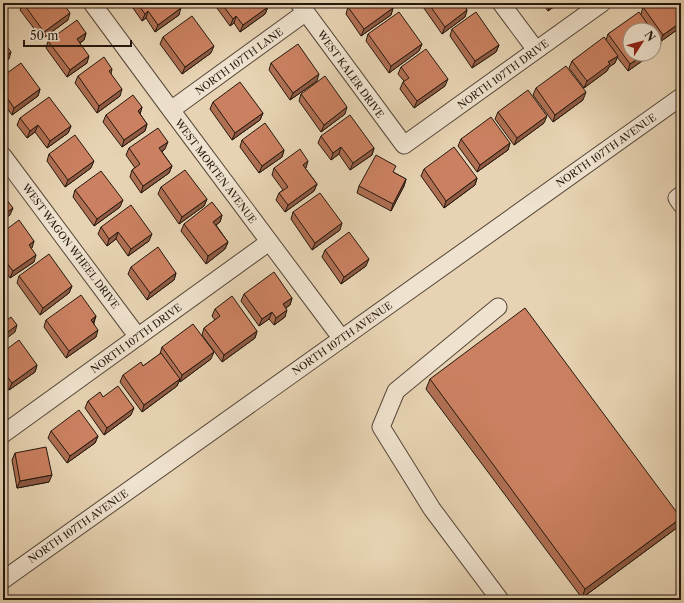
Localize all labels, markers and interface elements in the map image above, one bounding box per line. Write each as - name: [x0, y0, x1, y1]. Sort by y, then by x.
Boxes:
- scale bar: [24, 22, 131, 48]
- north arrow: [622, 22, 662, 62]
- street label: NORTH 107TH LANE: [193, 25, 286, 98]
- street label: WEST KALER DRIVE: [314, 27, 387, 121]
- text: 50 m: [30, 28, 59, 43]
- text: N: [642, 28, 659, 44]
- street label: NORTH 107TH DRIVE: [455, 37, 552, 112]
- street label: NORTH 107TH AVENUE: [554, 111, 659, 190]
- street label: WEST MORTEN AVENUE: [171, 116, 259, 226]
- street label: WEST WAGON WHEEL DRIVE: [19, 181, 122, 311]
- street label: NORTH 107TH AVENUE: [290, 299, 395, 378]
- street label: NORTH 107TH DRIVE: [88, 301, 185, 376]
- street label: NORTH 107TH AVENUE: [26, 487, 131, 566]

